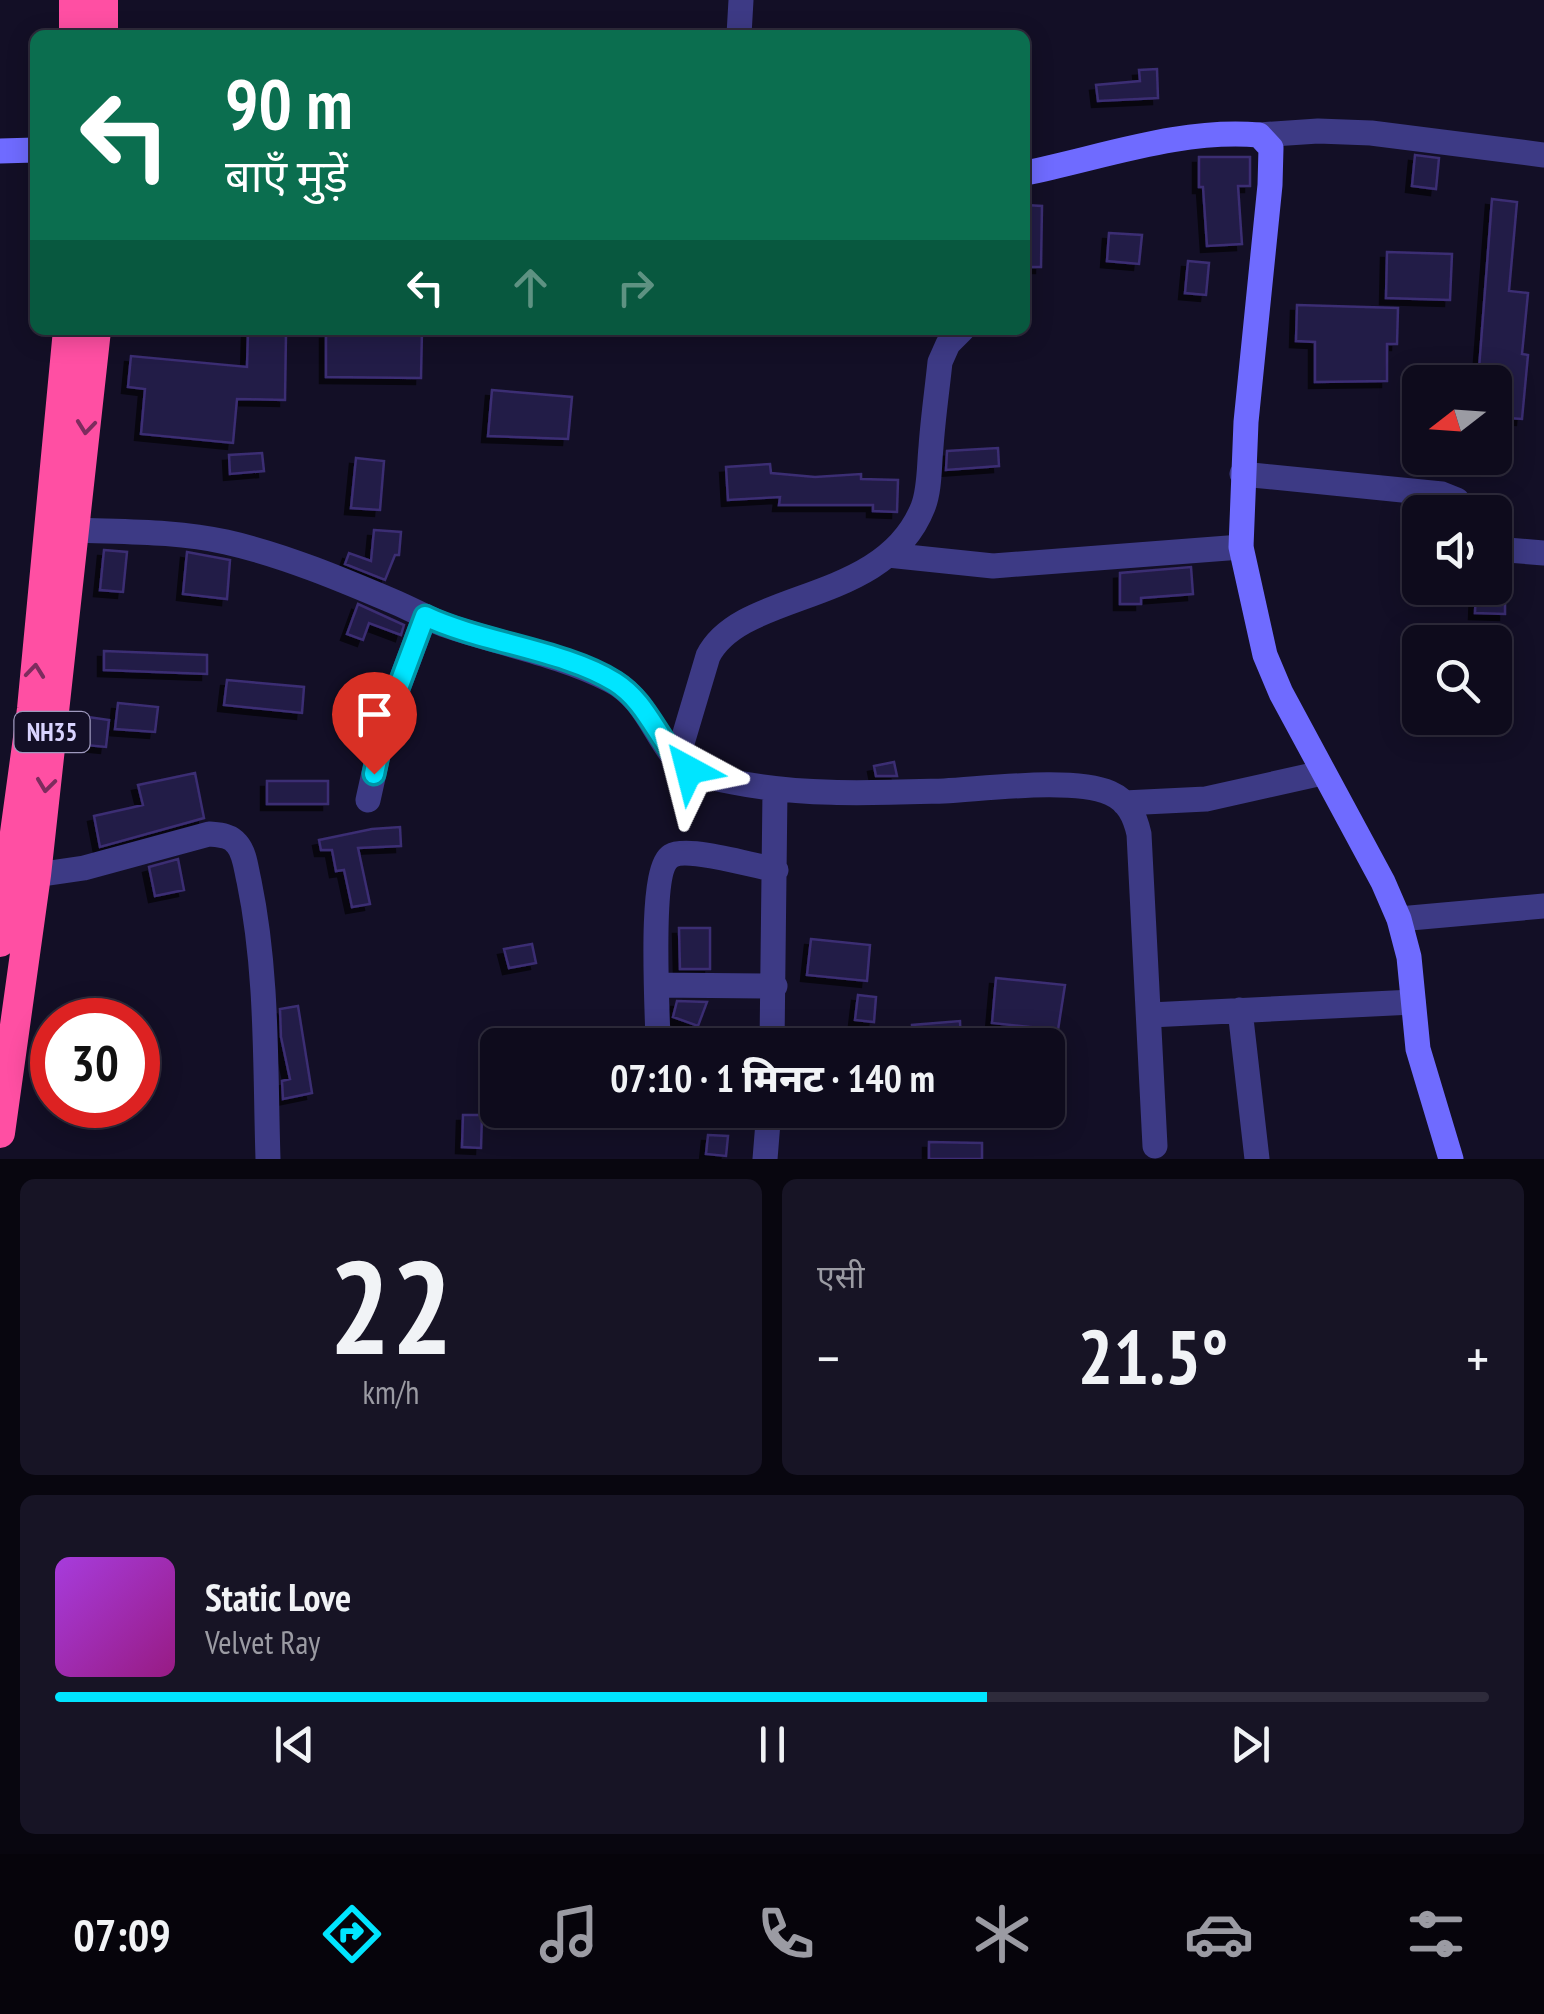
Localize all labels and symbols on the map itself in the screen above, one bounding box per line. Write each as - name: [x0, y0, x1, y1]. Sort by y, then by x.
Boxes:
- north arrow: [1402, 365, 1512, 475]
- one-way arrow: [76, 419, 97, 435]
- one-way arrow: [24, 663, 46, 679]
- pin: [332, 672, 417, 775]
- road number: NH35: [15, 712, 90, 752]
- position arrow: [637, 718, 741, 822]
- one-way arrow: [36, 777, 57, 793]
- speed limit sign: 30: [30, 998, 160, 1128]

